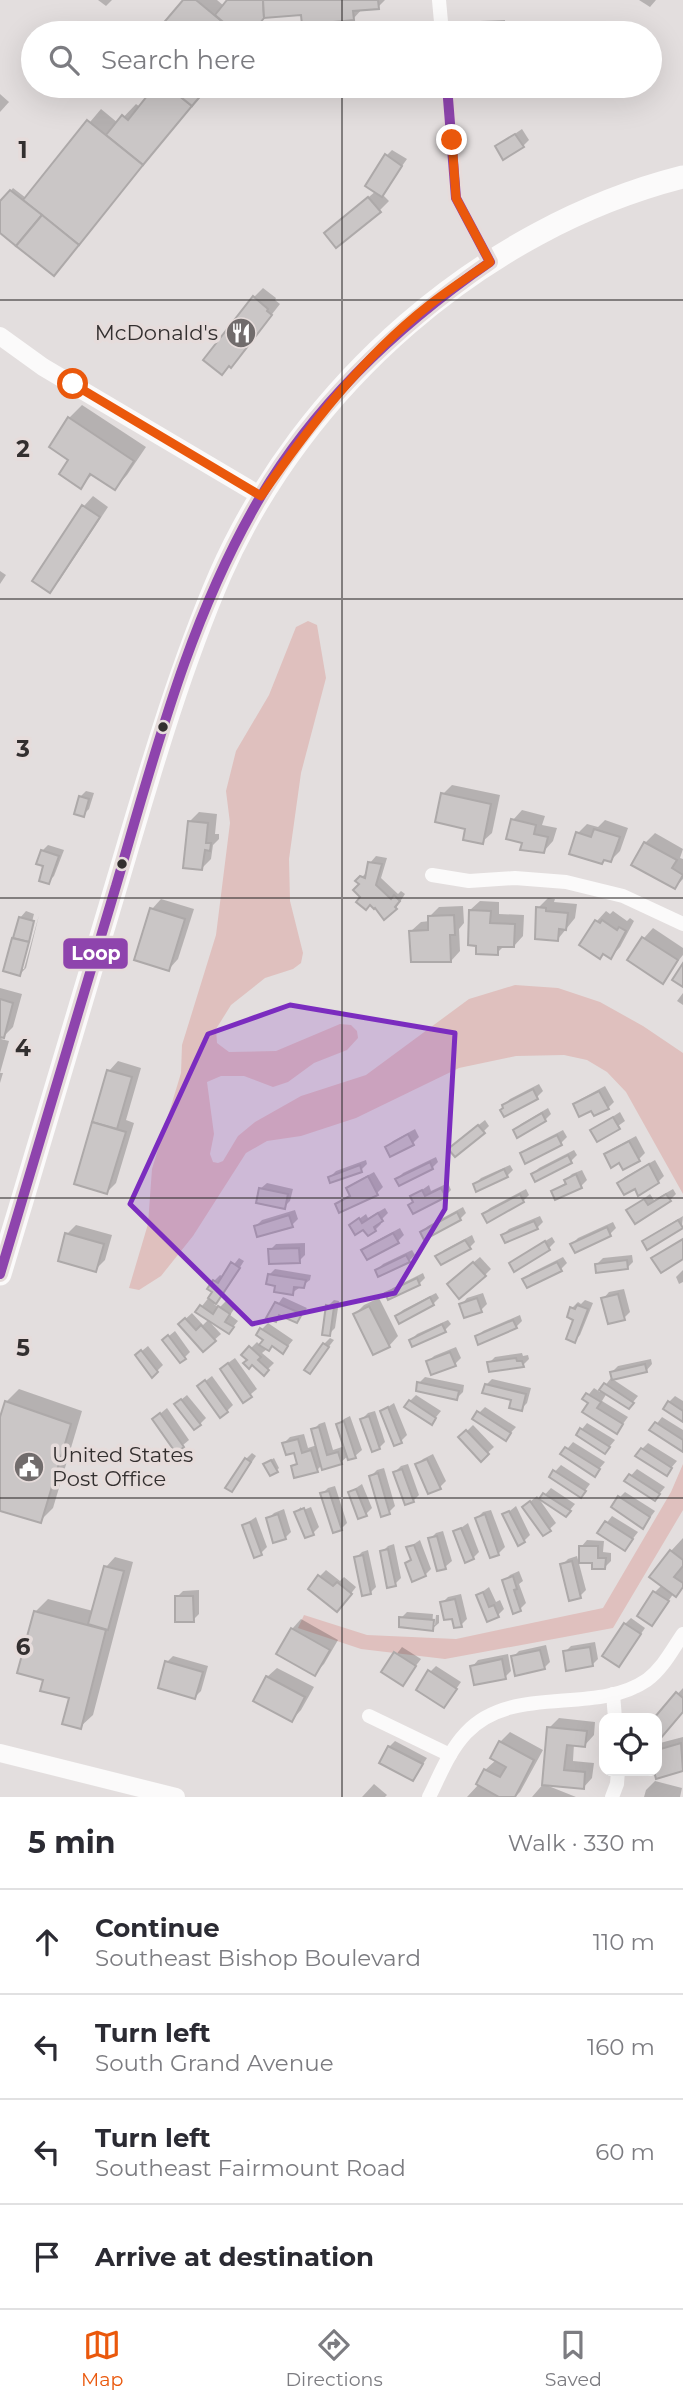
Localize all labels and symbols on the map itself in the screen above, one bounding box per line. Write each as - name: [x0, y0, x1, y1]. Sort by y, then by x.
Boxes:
- route end: [436, 124, 467, 155]
- text: 1: [18, 136, 28, 164]
- restaurant icon: McDonald's: [224, 316, 258, 350]
- place label: McDonald's: [95, 320, 218, 345]
- route start: [57, 368, 88, 399]
- text: 2: [16, 435, 30, 463]
- unlabelled marker: [156, 720, 170, 734]
- text: 3: [15, 735, 30, 763]
- unlabelled marker: [115, 857, 129, 871]
- line badge: Loop: [62, 937, 129, 970]
- text: Loop: [71, 942, 121, 965]
- text: 4: [15, 1034, 31, 1062]
- text: 5: [16, 1334, 30, 1362]
- place label: United States Post Office: [52, 1442, 193, 1491]
- public building icon: United States Post Office: [12, 1450, 46, 1484]
- text: 6: [16, 1633, 31, 1661]

